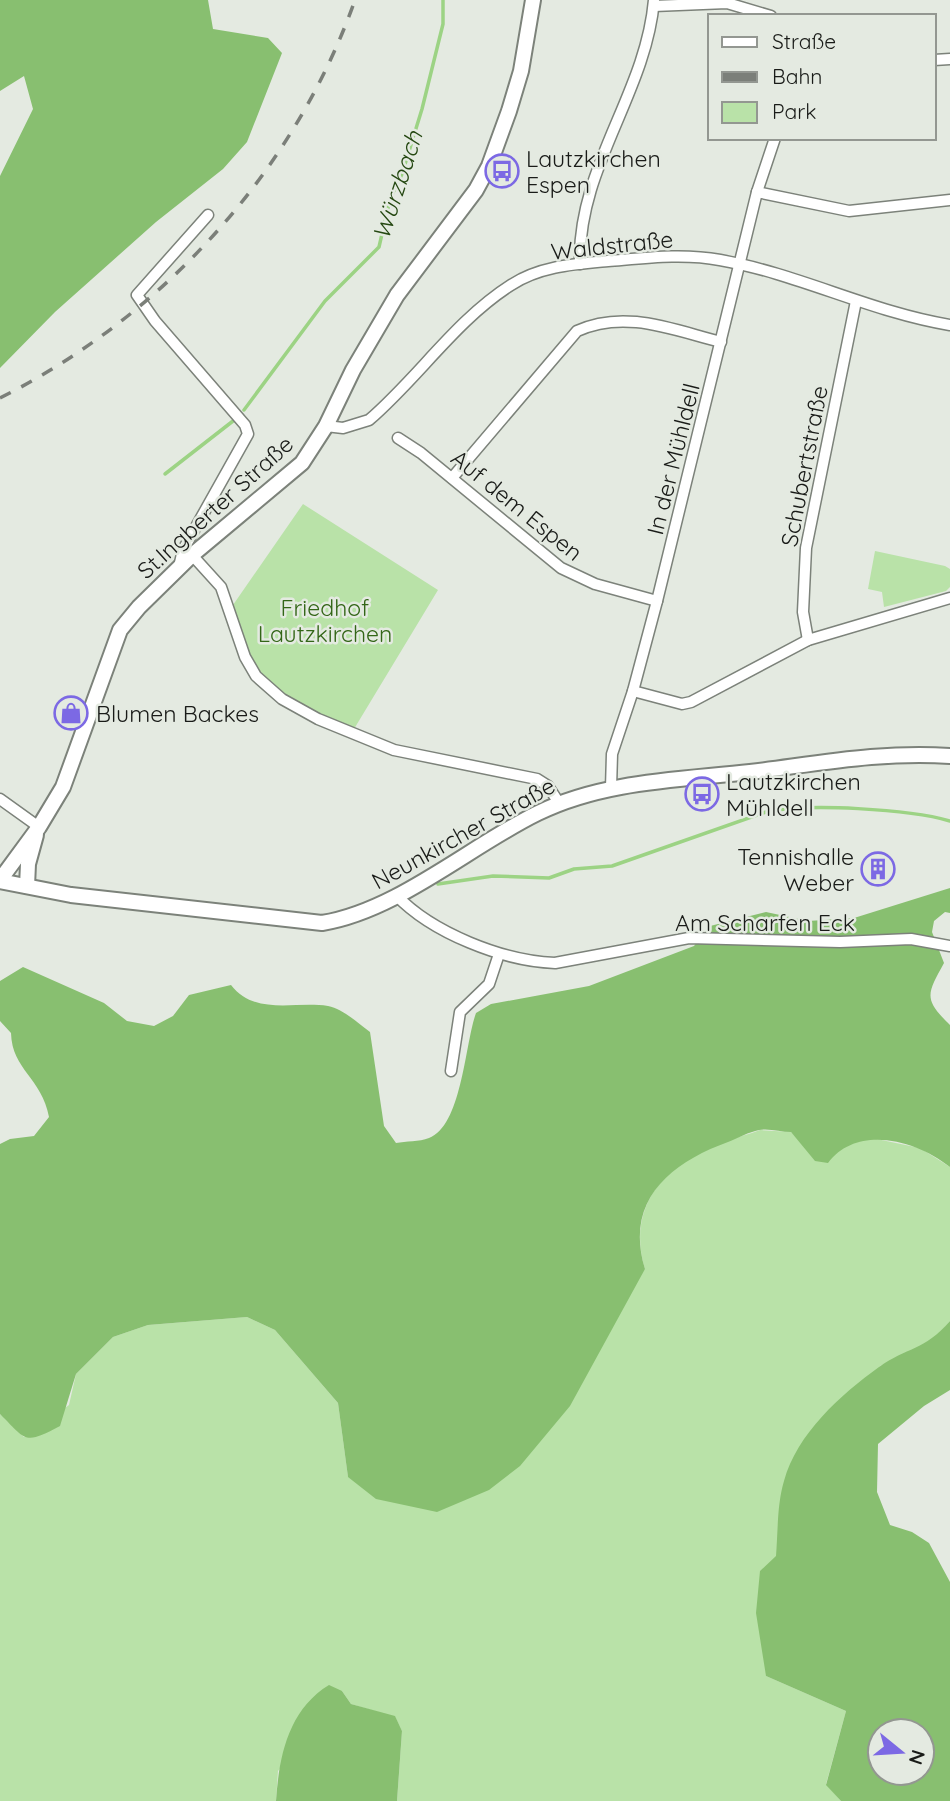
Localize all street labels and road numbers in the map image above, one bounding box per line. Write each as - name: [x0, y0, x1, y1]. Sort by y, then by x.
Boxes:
- street label: Waldstraße: [549, 224, 675, 266]
- street label: In der Mühldell: [640, 380, 706, 538]
- street label: Schubertstraße: [774, 383, 834, 549]
- street label: St.Ingberter Straße: [131, 429, 299, 585]
- street label: Auf dem Espen: [445, 443, 589, 567]
- street label: Neunkircher Straße: [366, 771, 560, 895]
- street label: Am Scharfen Eck: [675, 908, 855, 937]

